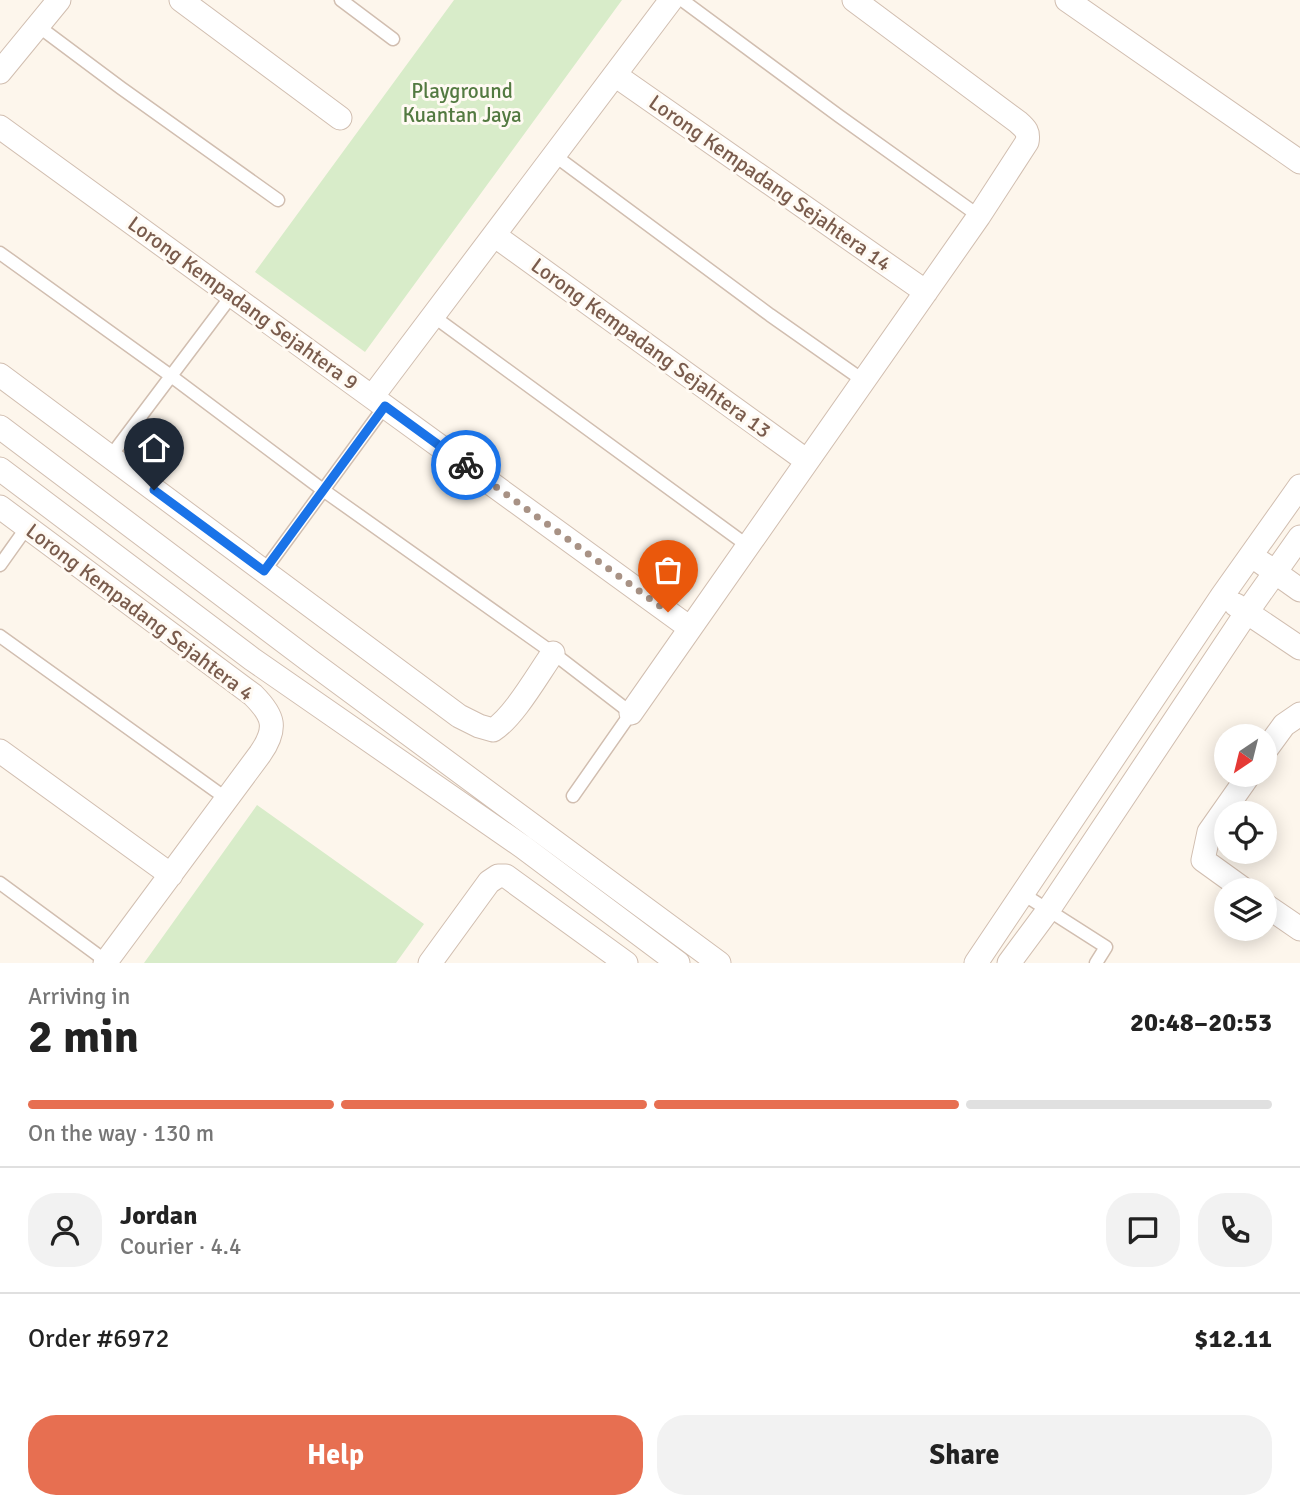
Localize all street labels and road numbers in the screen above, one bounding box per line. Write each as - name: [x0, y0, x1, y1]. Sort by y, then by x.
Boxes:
- street label: Lorong Kempadang Sejahtera 14: [644, 89, 896, 277]
- street label: Lorong Kempadang Sejahtera 9: [123, 211, 363, 395]
- street label: Lorong Kempadang Sejahtera 13: [526, 252, 776, 444]
- street label: Lorong Kempadang Sejahtera 4: [21, 518, 259, 706]

